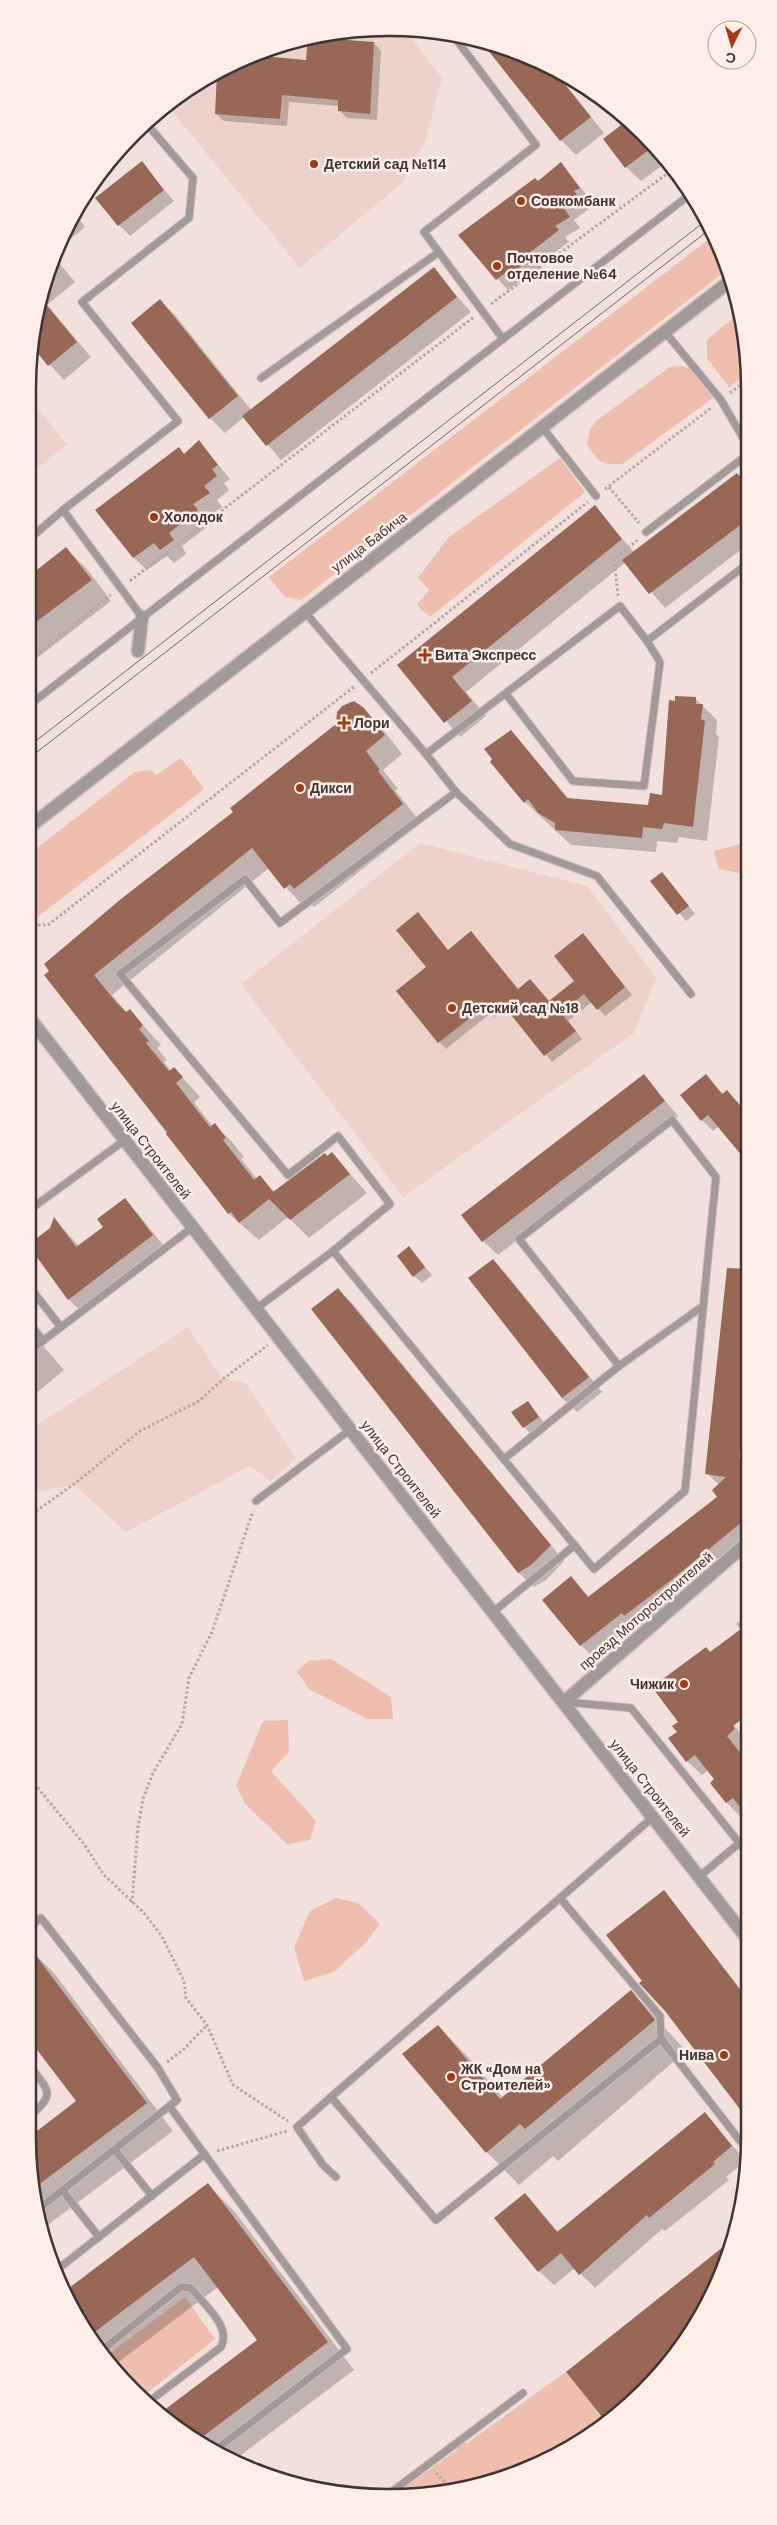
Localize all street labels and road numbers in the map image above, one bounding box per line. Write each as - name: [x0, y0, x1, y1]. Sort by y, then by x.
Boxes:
- street label: улица Бабича: [328, 508, 411, 576]
- street label: улица Строителей: [107, 1097, 195, 1203]
- street label: улица Строителей: [357, 1416, 445, 1522]
- street label: проезд Моторостроителей: [575, 1548, 717, 1674]
- street label: улица Строителей: [606, 1735, 694, 1841]

